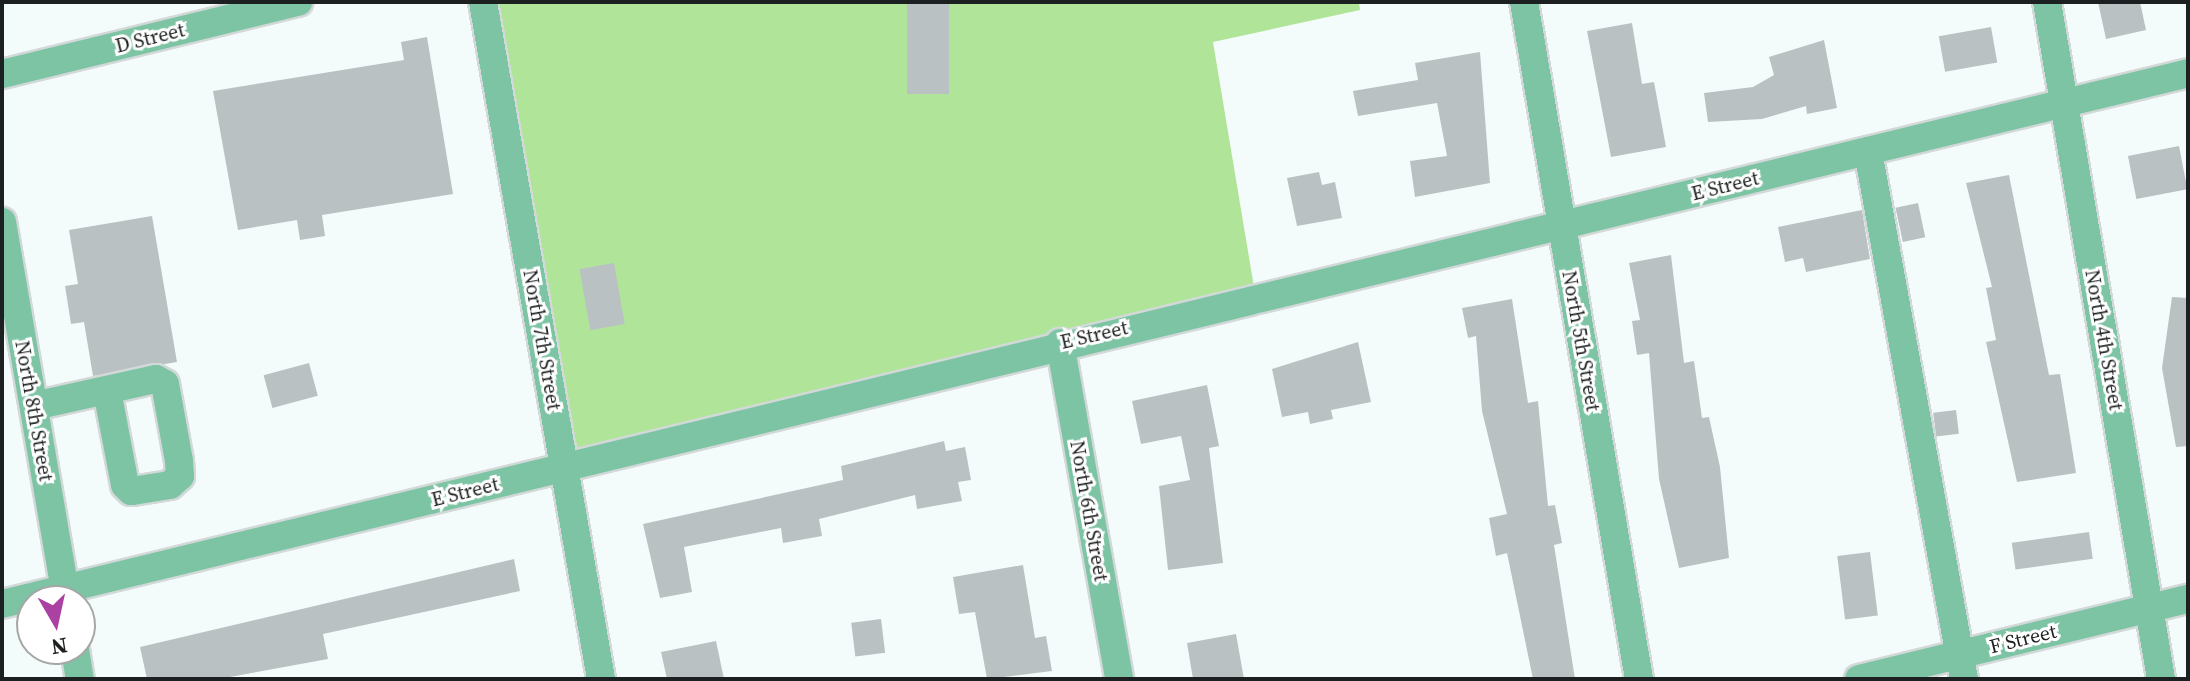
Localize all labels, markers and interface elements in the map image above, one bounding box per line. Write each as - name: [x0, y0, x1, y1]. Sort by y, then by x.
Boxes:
- street label: D Street: [113, 18, 187, 58]
- street label: E Street: [1689, 166, 1761, 206]
- street label: North 7th Street: [518, 268, 566, 412]
- street label: North 4th Street: [2080, 268, 2128, 412]
- street label: North 5th Street: [1557, 269, 1605, 413]
- street label: E Street: [1058, 316, 1130, 354]
- street label: North 8th Street: [10, 339, 58, 483]
- street label: North 6th Street: [1065, 439, 1113, 583]
- street label: E Street: [429, 472, 501, 512]
- north arrow: [16, 585, 96, 665]
- street label: F Street: [1987, 619, 2059, 659]
- text: N: [49, 631, 70, 663]

